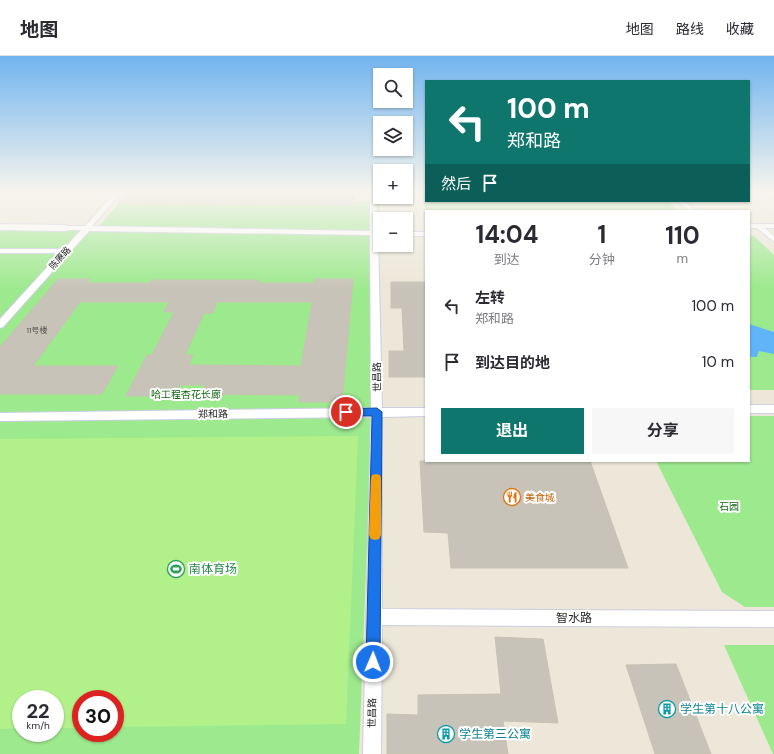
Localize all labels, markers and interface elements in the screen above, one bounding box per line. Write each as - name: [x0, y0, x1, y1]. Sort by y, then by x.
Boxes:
- text: 地图: [20, 17, 58, 42]
- text: 地图: [626, 20, 654, 38]
- text: 路线: [676, 20, 704, 38]
- text: 收藏: [726, 20, 754, 38]
- map controls: [373, 68, 413, 252]
- button: search: [373, 68, 413, 108]
- text: 100 m: [507, 90, 590, 127]
- icon: left: [441, 96, 493, 148]
- button: layers: [373, 116, 413, 156]
- text: 郑和路: [507, 129, 561, 153]
- button: +: [373, 164, 413, 204]
- icon: arrive: [479, 172, 501, 194]
- text: 然后: [441, 174, 471, 194]
- button: −: [373, 212, 413, 252]
- text: 14:04: [475, 219, 538, 250]
- text: 1: [597, 219, 606, 250]
- text: 110: [665, 220, 700, 251]
- street label: 陈赓路: [47, 244, 73, 272]
- text: m: [677, 250, 688, 267]
- text: 到达: [494, 251, 520, 268]
- text: 分钟: [589, 251, 615, 268]
- text: 左转: [475, 288, 505, 308]
- icon: left: [441, 295, 463, 317]
- text: 100 m: [691, 296, 734, 316]
- text: 郑和路: [475, 310, 514, 327]
- house number: 11号楼: [27, 325, 48, 335]
- icon: arrive: [441, 351, 463, 373]
- text: 10 m: [702, 352, 734, 372]
- text: 到达目的地: [475, 353, 550, 373]
- street label: 世昌路: [370, 362, 384, 392]
- park label: 哈工程杏花长廊: [151, 388, 221, 401]
- pin: [329, 395, 363, 429]
- icon: arrive: [335, 401, 357, 423]
- street label: 郑和路: [198, 407, 228, 421]
- button: 退出: [441, 408, 584, 454]
- button: 分享: [592, 408, 734, 454]
- restaurant icon: 美食城: [502, 487, 522, 507]
- place label: 美食城: [525, 491, 555, 504]
- park label: 石园: [719, 500, 739, 513]
- sports icon: 南体育场: [166, 559, 186, 579]
- place label: 南体育场: [189, 561, 237, 577]
- street label: 智水路: [556, 610, 592, 626]
- position arrow: [352, 641, 394, 683]
- speed limit sign: 30: [72, 690, 124, 742]
- text: 22: [26, 698, 50, 724]
- street label: 世昌路: [365, 698, 379, 728]
- building icon: 学生第十八公寓: [657, 699, 677, 719]
- place label: 学生第十八公寓: [680, 701, 764, 717]
- text: km/h: [26, 719, 50, 732]
- building icon: 学生第三公寓: [436, 724, 456, 744]
- place label: 学生第三公寓: [459, 726, 531, 742]

